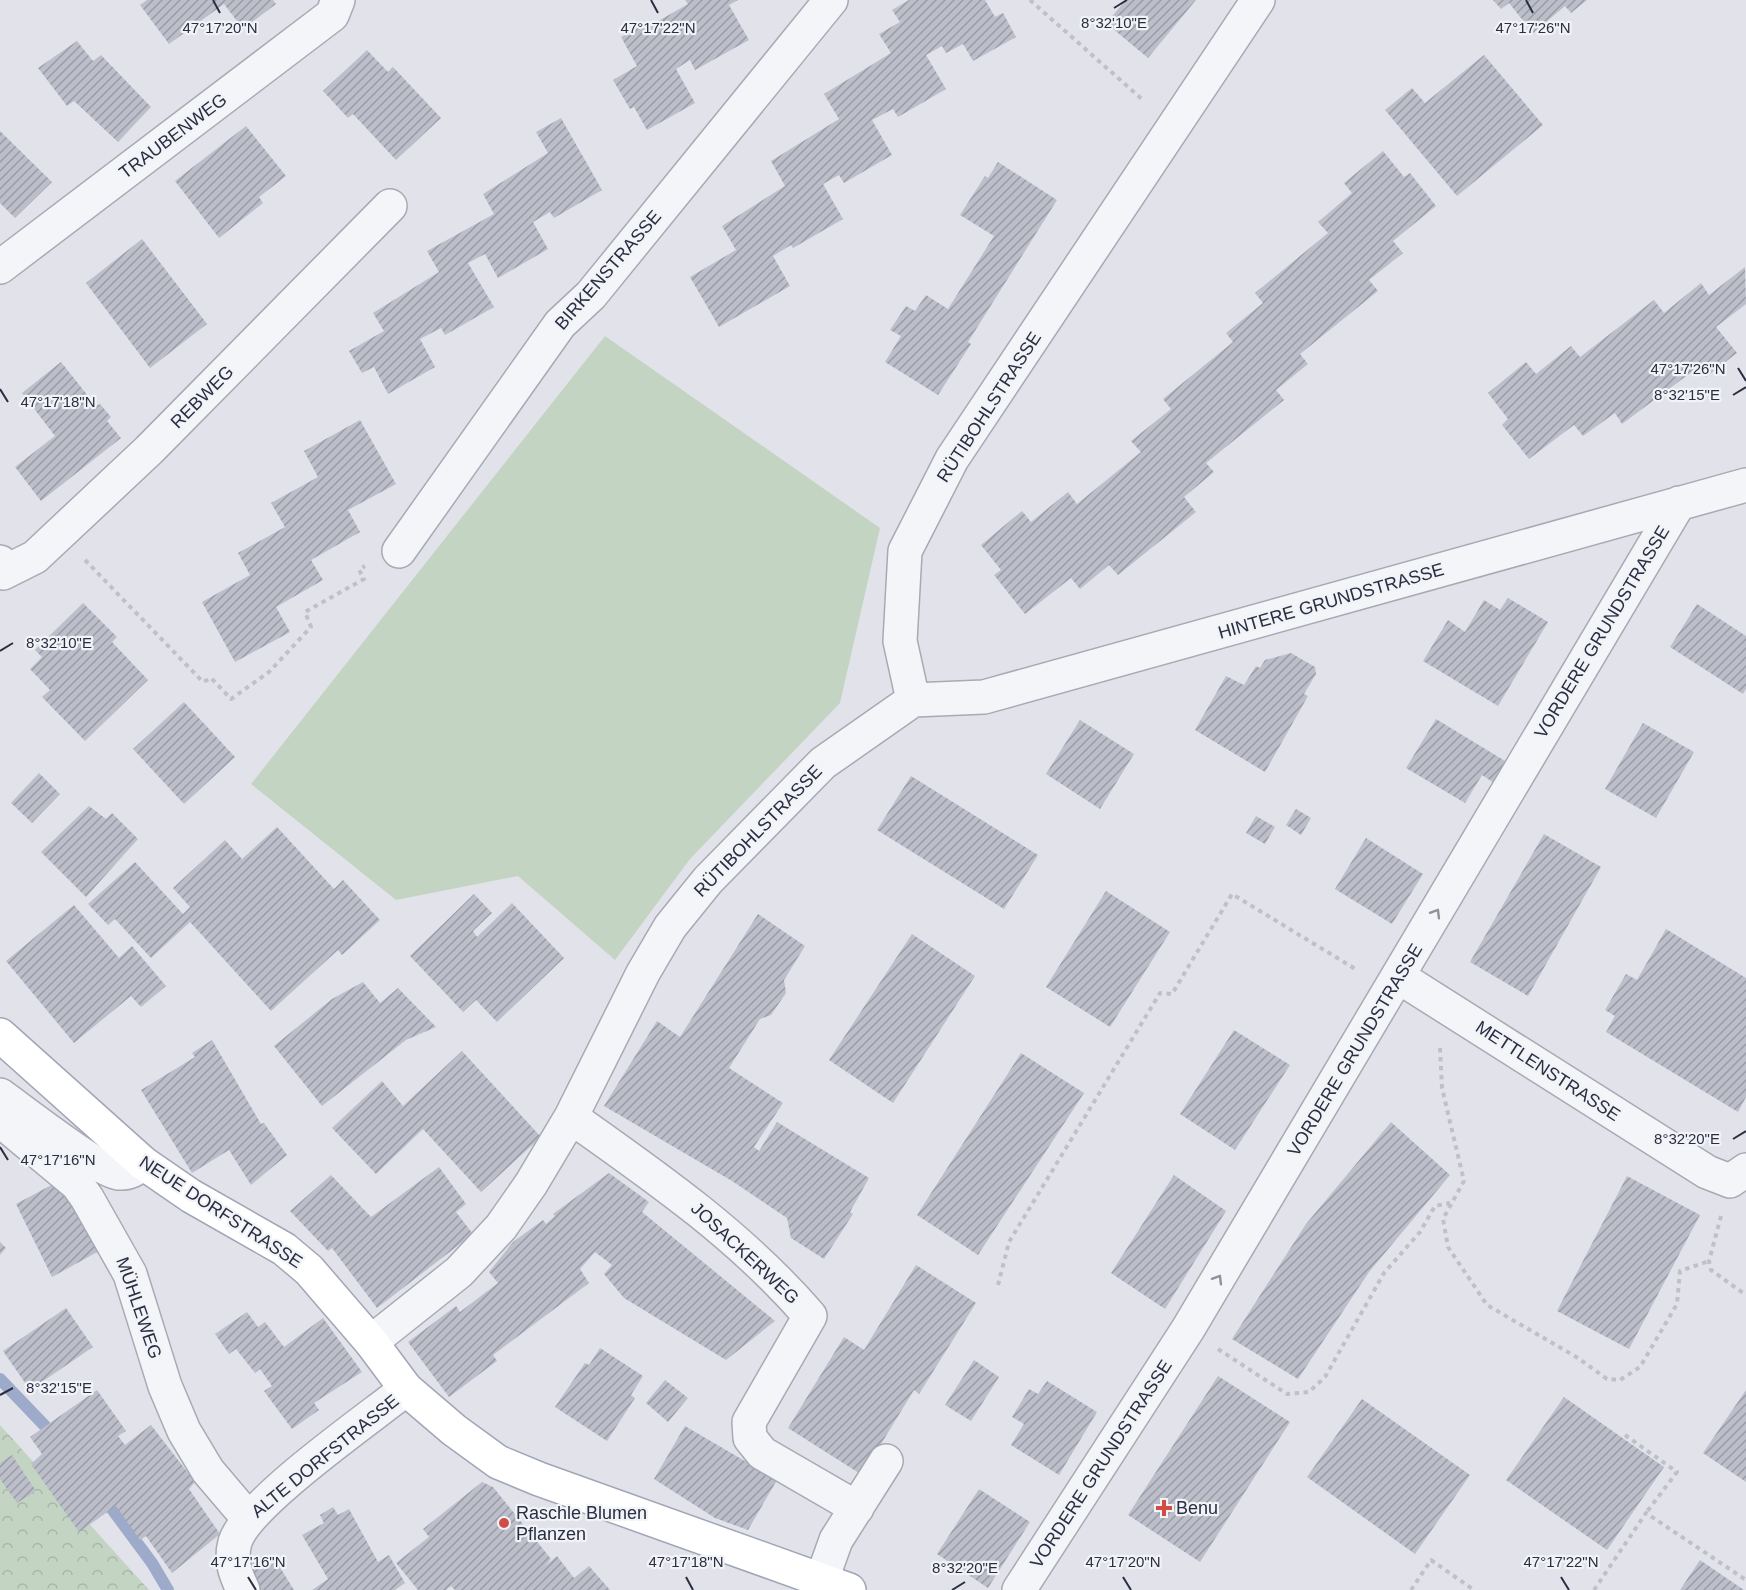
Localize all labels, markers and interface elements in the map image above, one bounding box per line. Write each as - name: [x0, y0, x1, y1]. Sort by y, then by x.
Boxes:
- text: 8°32'10"E: [1081, 14, 1147, 31]
- text: 47°17'20"N: [182, 19, 258, 36]
- text: 47°17'22"N: [620, 19, 696, 36]
- text: 47°17'26"N: [1495, 19, 1571, 36]
- street label: TRAUBENWEG: [115, 89, 231, 183]
- street label: BIRKENSTRASSE: [551, 206, 665, 334]
- street label: RÜTIBOHLSTRASSE: [933, 328, 1045, 486]
- text: 47°17'26"N: [1650, 360, 1726, 377]
- street label: REBWEG: [167, 362, 237, 432]
- text: 8°32'15"E: [1654, 386, 1720, 403]
- text: 47°17'18"N: [20, 393, 96, 410]
- street label: VORDERE GRUNDSTRASSE: [1531, 522, 1673, 742]
- street label: HINTERE GRUNDSTRASSE: [1216, 559, 1446, 643]
- text: 8°32'10"E: [26, 634, 92, 651]
- street label: RÜTIBOHLSTRASSE: [690, 761, 826, 901]
- one-way arrow: [1429, 909, 1441, 919]
- street label: VORDERE GRUNDSTRASSE: [1284, 940, 1426, 1160]
- street label: METTLENSTRASSE: [1472, 1017, 1624, 1125]
- text: 8°32'20"E: [1654, 1130, 1720, 1147]
- text: 47°17'16"N: [20, 1151, 96, 1168]
- street label: NEUE DORFSTRASSE: [136, 1152, 306, 1272]
- street label: JOSACKERWEG: [687, 1198, 803, 1308]
- street label: MÜHLEWEG: [112, 1255, 166, 1361]
- one-way arrow: [1210, 1275, 1222, 1285]
- street label: VORDERE GRUNDSTRASSE: [1026, 1356, 1176, 1572]
- text: 8°32'15"E: [26, 1379, 92, 1396]
- street label: ALTE DORFSTRASSE: [247, 1390, 403, 1522]
- place label: Benu: [1176, 1498, 1218, 1518]
- marker: Benu: [1157, 1501, 1171, 1515]
- place label: Raschle Blumen Pflanzen: [516, 1503, 647, 1544]
- marker: Raschle Blumen Pflanzen: [497, 1516, 511, 1530]
- text: 47°17'16"N: [210, 1553, 286, 1570]
- text: 47°17'18"N: [648, 1553, 724, 1570]
- text: 47°17'20"N: [1085, 1553, 1161, 1570]
- text: 47°17'22"N: [1523, 1553, 1599, 1570]
- text: 8°32'20"E: [932, 1559, 998, 1576]

